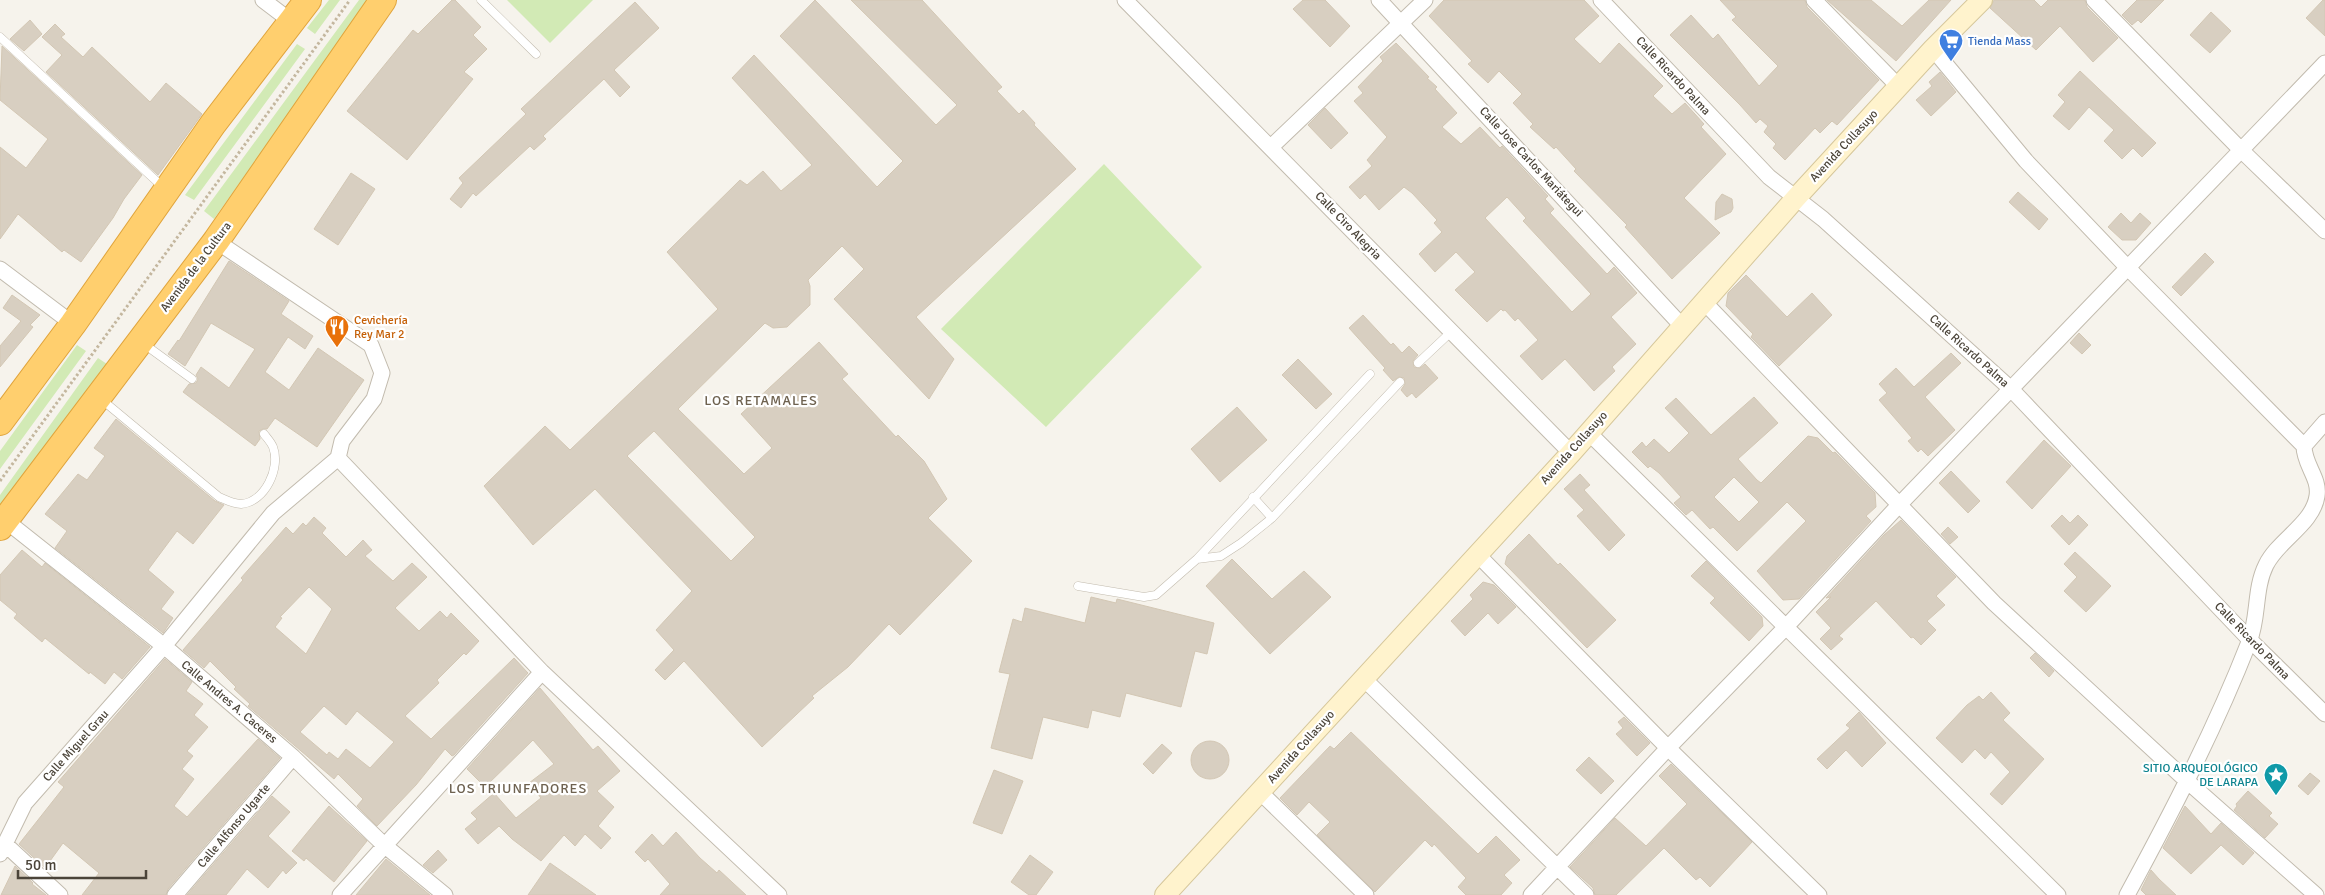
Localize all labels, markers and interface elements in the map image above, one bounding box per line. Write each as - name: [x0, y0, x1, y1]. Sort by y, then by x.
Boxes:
- supermarket icon: Tienda Mass: [1938, 28, 1964, 62]
- street label: Calle Ricardo Palma: [1633, 33, 1713, 119]
- place label: Tienda Mass: [1968, 34, 2031, 49]
- street label: Calle Jose Carlos Mariátegui: [1476, 104, 1586, 220]
- street label: Avenida Collasuyo: [1807, 107, 1881, 185]
- street label: Calle Ciro Alegria: [1312, 189, 1384, 263]
- street label: Avenida de la Cultura: [157, 219, 235, 315]
- street label: Calle Ricardo Palma: [1926, 311, 2012, 391]
- place label: Cevichería Rey Mar 2: [354, 313, 408, 342]
- restaurant icon: Cevichería Rey Mar 2: [324, 314, 350, 348]
- district label: LOS RETAMALES: [704, 392, 818, 409]
- street label: Avenida Collasuyo: [1537, 408, 1611, 488]
- street label: Calle Ricardo Palma: [2211, 599, 2293, 683]
- street label: Calle Andres A. Caceres: [178, 657, 280, 747]
- street label: Calle Miguel Grau: [40, 707, 112, 785]
- street label: Avenida Collasuyo: [1264, 707, 1338, 787]
- place label: SITIO ARQUEOLÓGICO DE LARAPA: [2143, 761, 2259, 790]
- place icon: SITIO ARQUEOLÓGICO DE LARAPA: [2263, 762, 2289, 796]
- district label: LOS TRIUNFADORES: [449, 780, 587, 797]
- street label: Calle Alfonso Ugarte: [194, 781, 274, 871]
- scale bar: [18, 848, 145, 880]
- text: 50 m: [25, 856, 56, 874]

